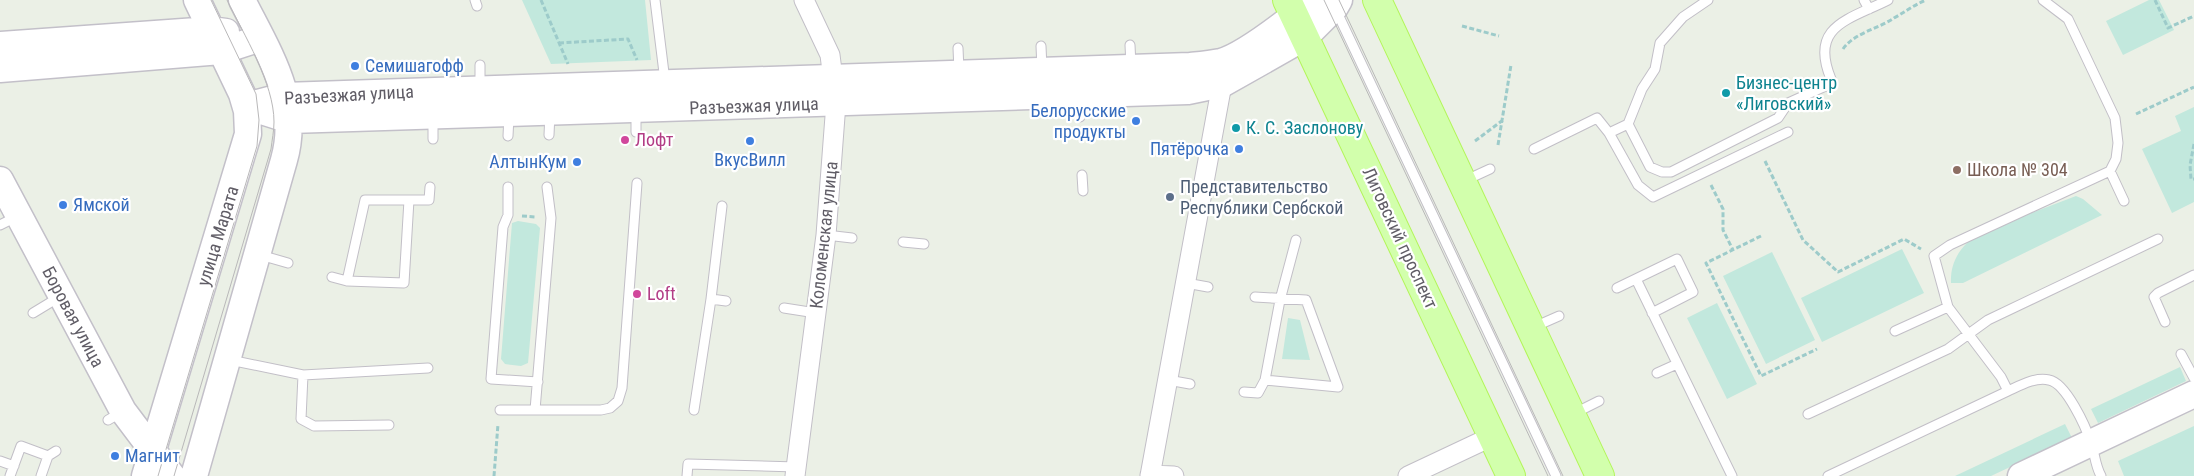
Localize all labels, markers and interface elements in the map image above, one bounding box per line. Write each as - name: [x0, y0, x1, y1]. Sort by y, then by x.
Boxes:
- place label: Семишагофф: [365, 55, 464, 76]
- marker: Семишагофф: [349, 60, 361, 72]
- place label: Бизнес-центр «Лиговский»: [1736, 72, 1837, 114]
- street label: Разъезжая улица: [284, 81, 414, 108]
- marker: Бизнес-центр «Лиговский»: [1720, 87, 1732, 99]
- street label: Разъезжая улица: [689, 93, 819, 118]
- place label: Белорусские продукты: [1030, 100, 1126, 142]
- marker: Белорусские продукты: [1130, 115, 1142, 127]
- place label: К. С. Заслонову: [1246, 117, 1364, 138]
- marker: К. С. Заслонову: [1230, 122, 1242, 134]
- place label: Лофт: [635, 129, 674, 150]
- marker: Лофт: [619, 134, 631, 146]
- marker: ВкусВилл: [744, 135, 756, 147]
- place label: Пятёрочка: [1150, 138, 1229, 159]
- marker: Пятёрочка: [1233, 143, 1245, 155]
- place label: ВкусВилл: [714, 149, 786, 170]
- place label: АлтынКум: [489, 151, 567, 172]
- marker: АлтынКум: [571, 156, 583, 168]
- place label: Школа № 304: [1967, 159, 2068, 180]
- street label: Коломенская улица: [805, 160, 842, 310]
- street label: Лиговский проспект: [1358, 164, 1443, 312]
- marker: Школа № 304: [1951, 164, 1963, 176]
- place label: Представительство Республики Сербской: [1180, 176, 1344, 218]
- street label: улица Марата: [192, 183, 243, 288]
- marker: Представительство Республики Сербской: [1164, 191, 1176, 203]
- place label: Ямской: [73, 194, 130, 215]
- marker: Ямской: [57, 199, 69, 211]
- street label: Боровая улица: [38, 263, 109, 371]
- place label: Loft: [647, 283, 676, 304]
- marker: Loft: [631, 288, 643, 300]
- place label: Магнит: [125, 445, 180, 466]
- marker: Магнит: [109, 450, 121, 462]

